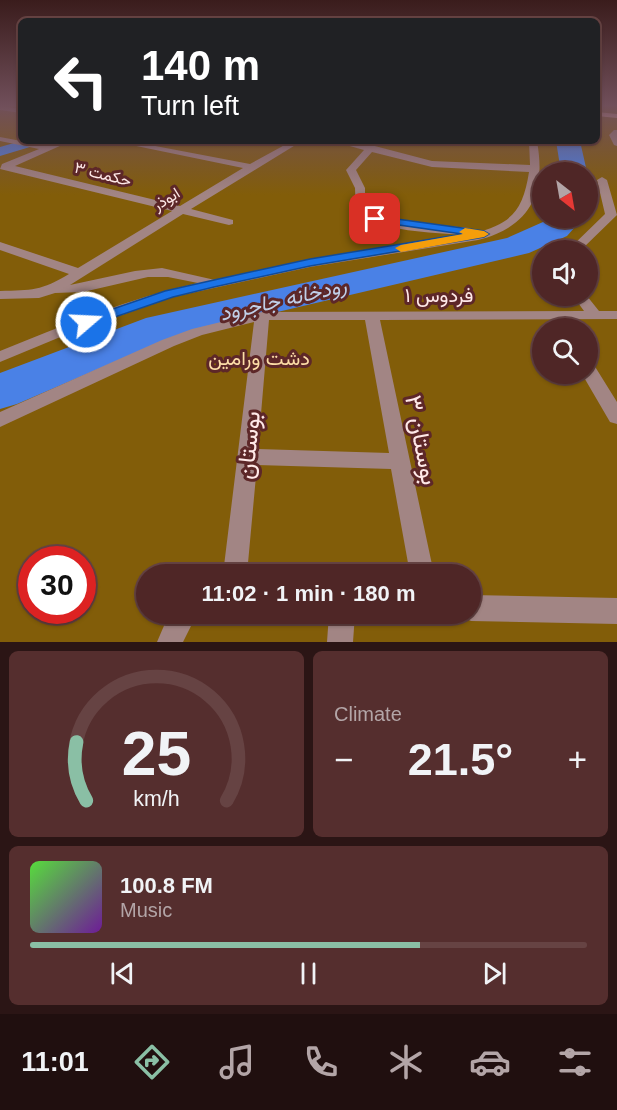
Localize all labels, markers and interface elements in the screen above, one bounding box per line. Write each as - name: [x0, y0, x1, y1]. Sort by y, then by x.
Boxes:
- icon: left: [42, 42, 120, 120]
- text: 140 m: [141, 42, 260, 89]
- text: Turn left: [141, 91, 239, 121]
- street label: حکمت ۳: [73, 159, 133, 189]
- north arrow: [532, 162, 598, 228]
- map controls: [532, 162, 598, 384]
- street label: ابوذر: [148, 184, 184, 216]
- pin: [349, 193, 400, 244]
- icon: arrive: [358, 202, 391, 235]
- button: sound: [532, 240, 598, 306]
- water label: رودخانه جاجرود: [217, 273, 349, 327]
- street label: فردوس ۱: [405, 284, 473, 308]
- position arrow: [54, 290, 118, 354]
- button: search: [532, 318, 598, 384]
- park label: دشت ورامین: [208, 347, 310, 371]
- street label: بوستان ۳: [398, 393, 444, 488]
- street label: بوستان: [231, 410, 267, 481]
- speed limit sign: 30: [18, 546, 96, 624]
- text: 11:02 · 1 min · 180 m: [202, 581, 416, 606]
- text: Climate: [334, 703, 402, 725]
- text: 25: [122, 719, 191, 788]
- text: 21.5°: [408, 734, 513, 785]
- text: −: [334, 741, 353, 778]
- text: +: [568, 741, 587, 778]
- text: km/h: [133, 787, 180, 811]
- text: 100.8 FM: [120, 873, 213, 898]
- text: Music: [120, 899, 172, 921]
- icon: previous: [106, 957, 139, 990]
- icon: pause: [292, 957, 325, 990]
- icon: next: [478, 957, 511, 990]
- icon: directions: [131, 1041, 173, 1083]
- icon: music: [216, 1041, 258, 1083]
- icon: phone: [300, 1041, 342, 1083]
- icon: climate: [385, 1041, 427, 1083]
- icon: car: [469, 1041, 511, 1083]
- icon: filters: [554, 1041, 596, 1083]
- text: 11:01: [21, 1047, 89, 1077]

